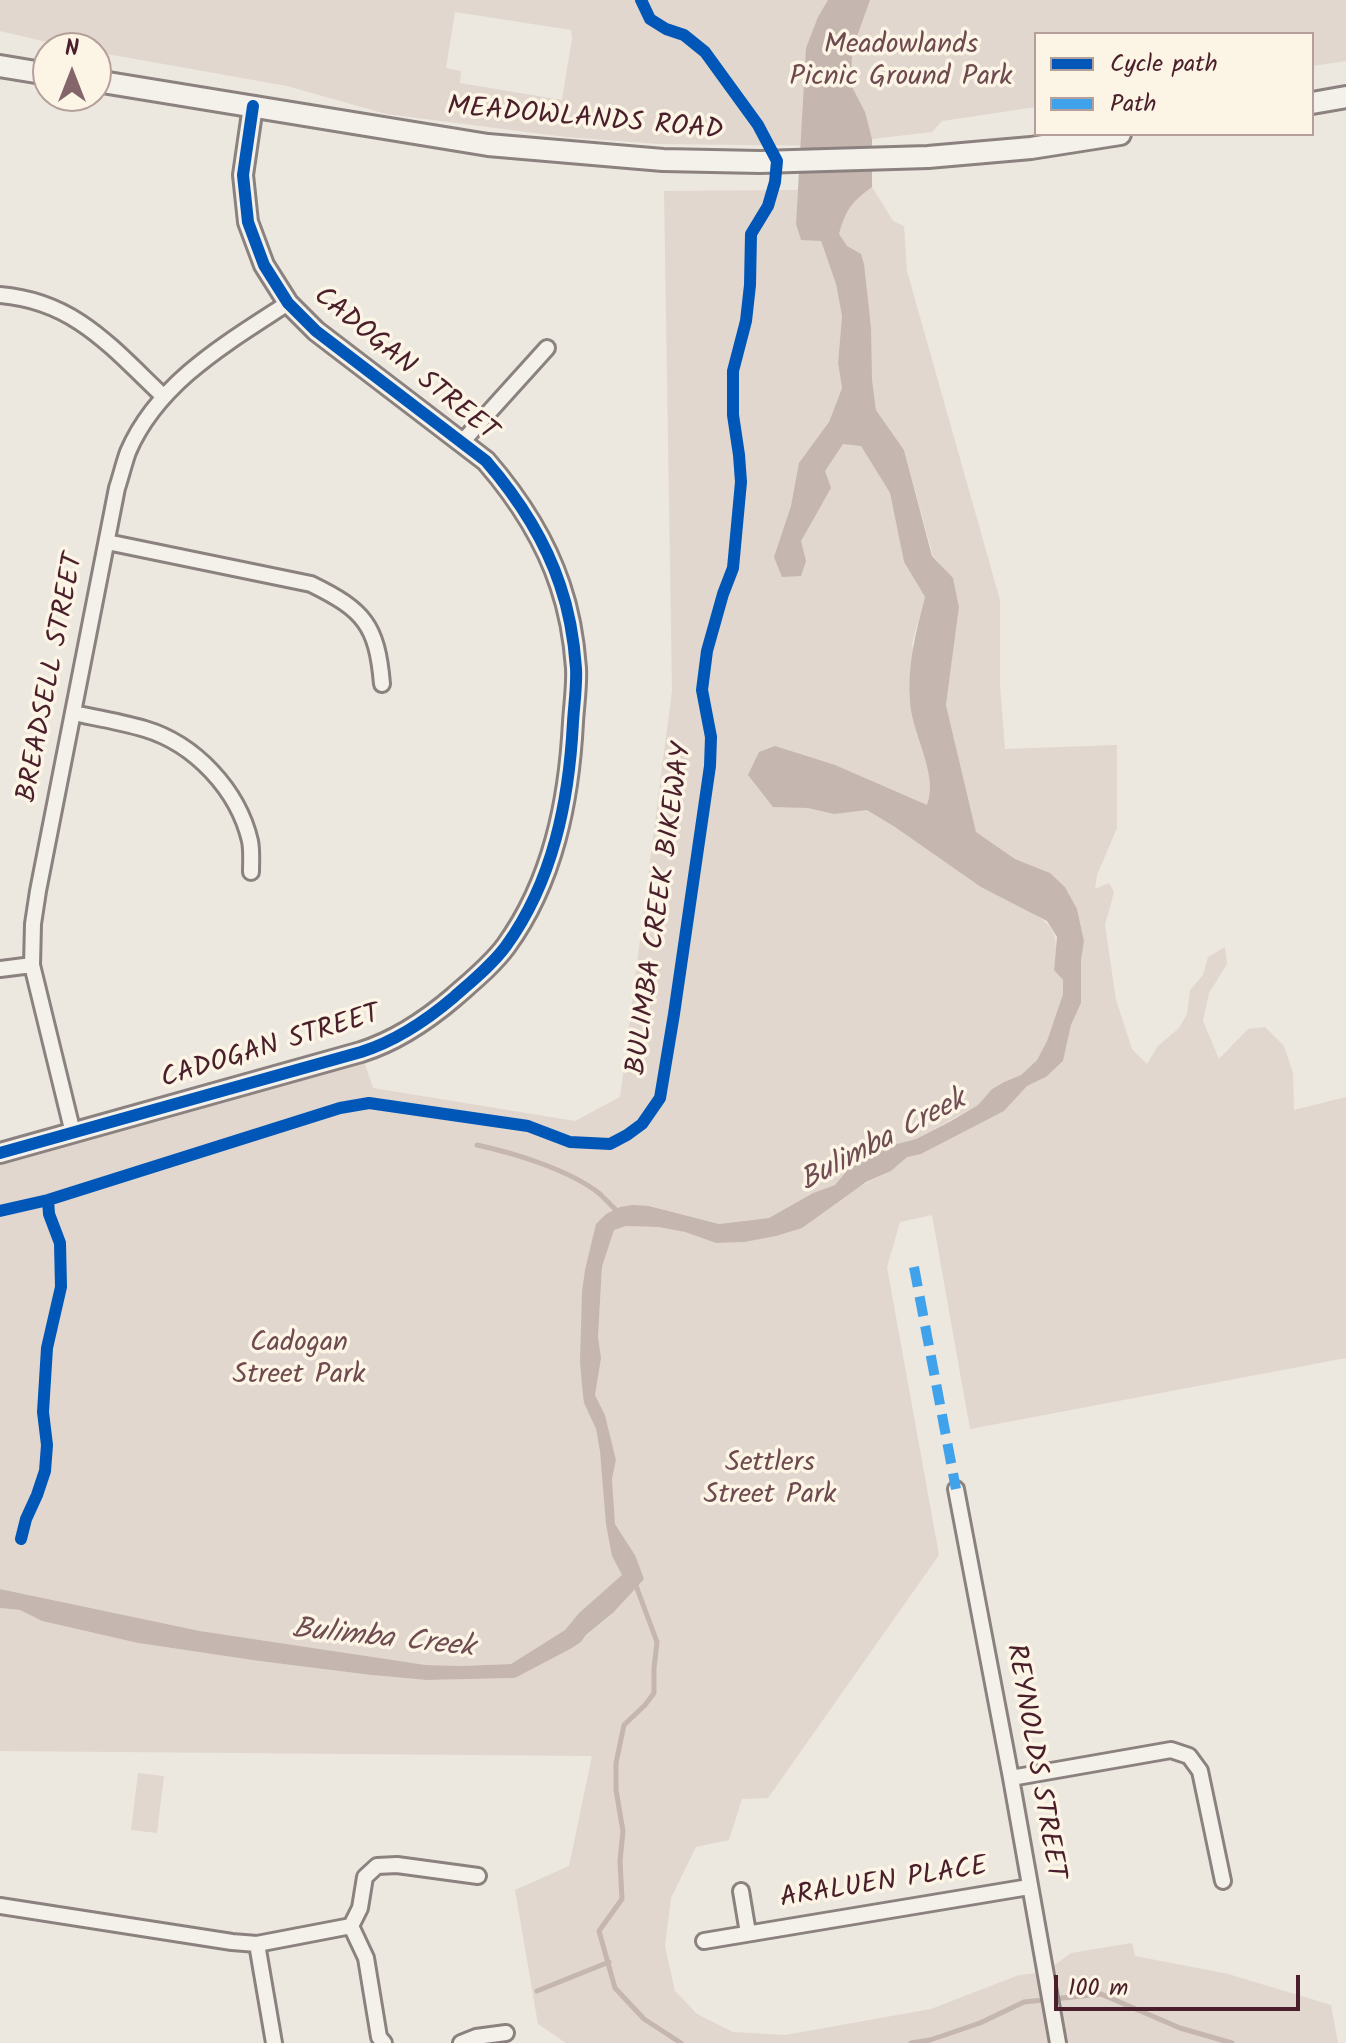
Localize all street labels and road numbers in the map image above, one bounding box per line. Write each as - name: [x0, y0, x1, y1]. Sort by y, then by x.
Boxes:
- street label: MEADOWLANDS ROAD: [446, 92, 724, 150]
- street label: CADOGAN STREET: [305, 281, 503, 451]
- street label: BREADSELL STREET: [12, 551, 94, 805]
- street label: BULIMBA CREEK BIKEWAY: [622, 741, 702, 1077]
- street label: CADOGAN STREET: [157, 1000, 385, 1098]
- street label: REYNOLDS STREET: [996, 1642, 1070, 1882]
- street label: ARALUEN PLACE: [778, 1852, 990, 1918]

